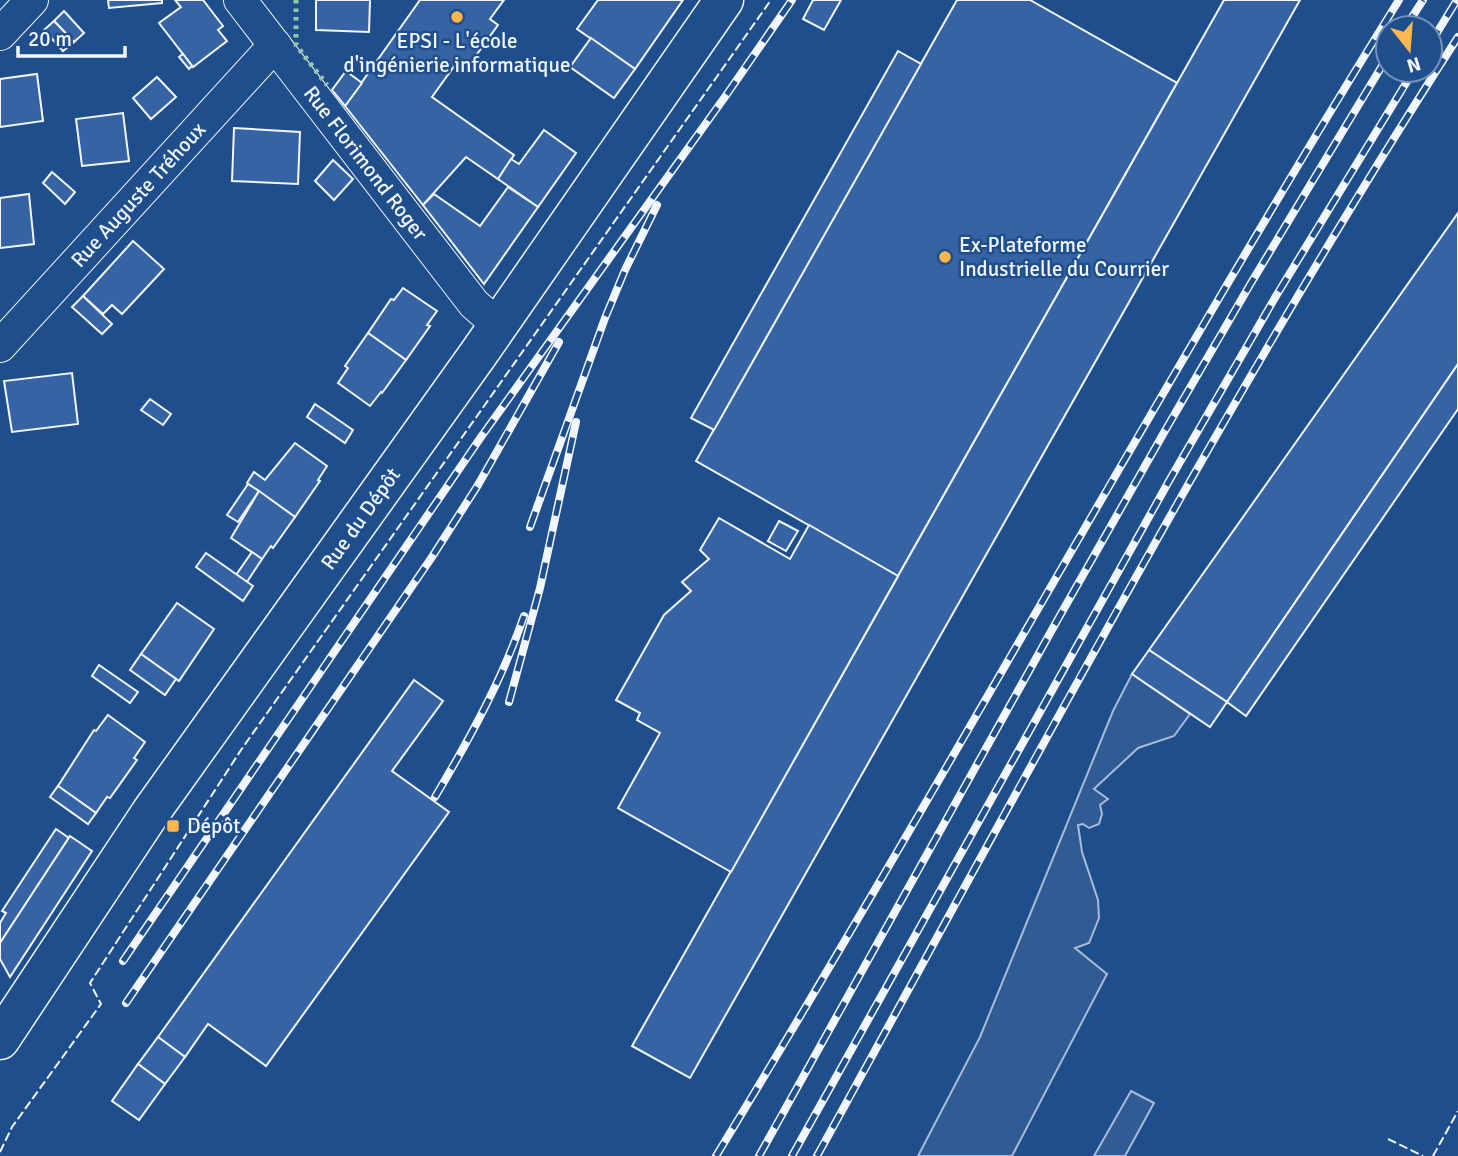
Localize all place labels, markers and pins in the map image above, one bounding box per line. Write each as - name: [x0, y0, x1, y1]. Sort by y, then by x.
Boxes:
- marker: EPSI - L'école d'ingénierie informatique: [449, 9, 465, 25]
- place label: EPSI - L'école d'ingénierie informatique: [344, 28, 570, 78]
- place label: Ex-Plateforme Industrielle du Courrier: [959, 232, 1169, 282]
- marker: Ex-Plateforme Industrielle du Courrier: [937, 249, 953, 265]
- place label: Dépôt: [187, 813, 240, 839]
- marker: Dépôt: [165, 818, 181, 834]

